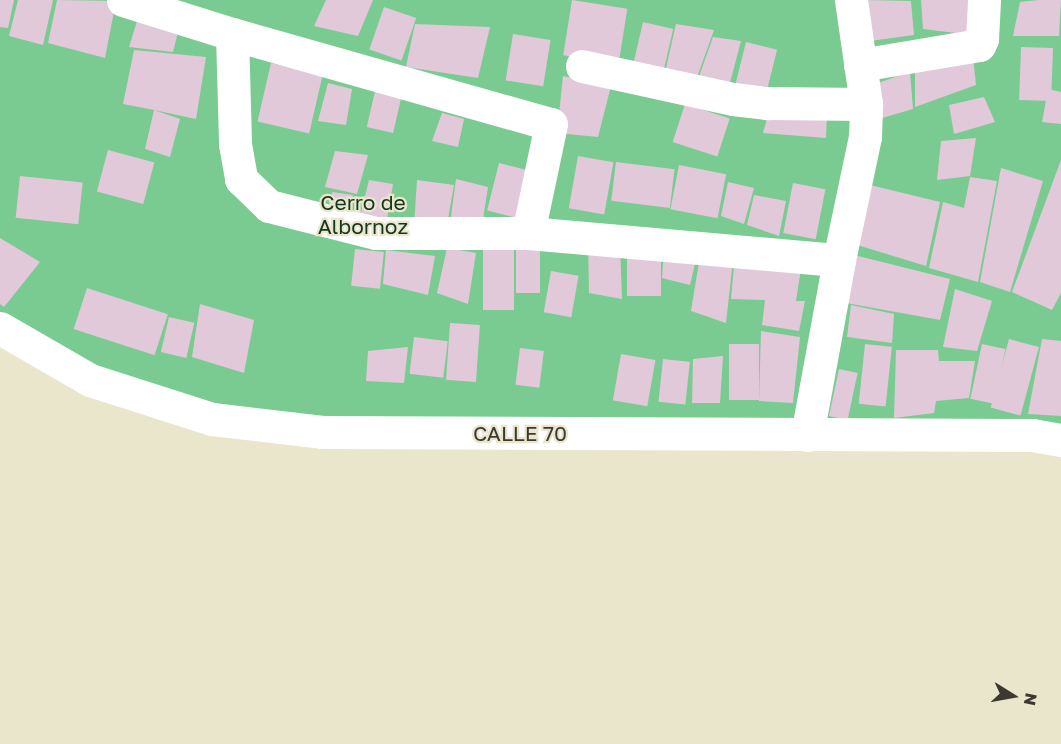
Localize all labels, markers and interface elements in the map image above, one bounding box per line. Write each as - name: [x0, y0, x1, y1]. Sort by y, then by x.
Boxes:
- park label: Cerro de Albornoz: [318, 189, 408, 239]
- street label: CALLE 70: [473, 420, 567, 446]
- north arrow: [983, 666, 1043, 726]
- text: N: [1020, 692, 1042, 707]

